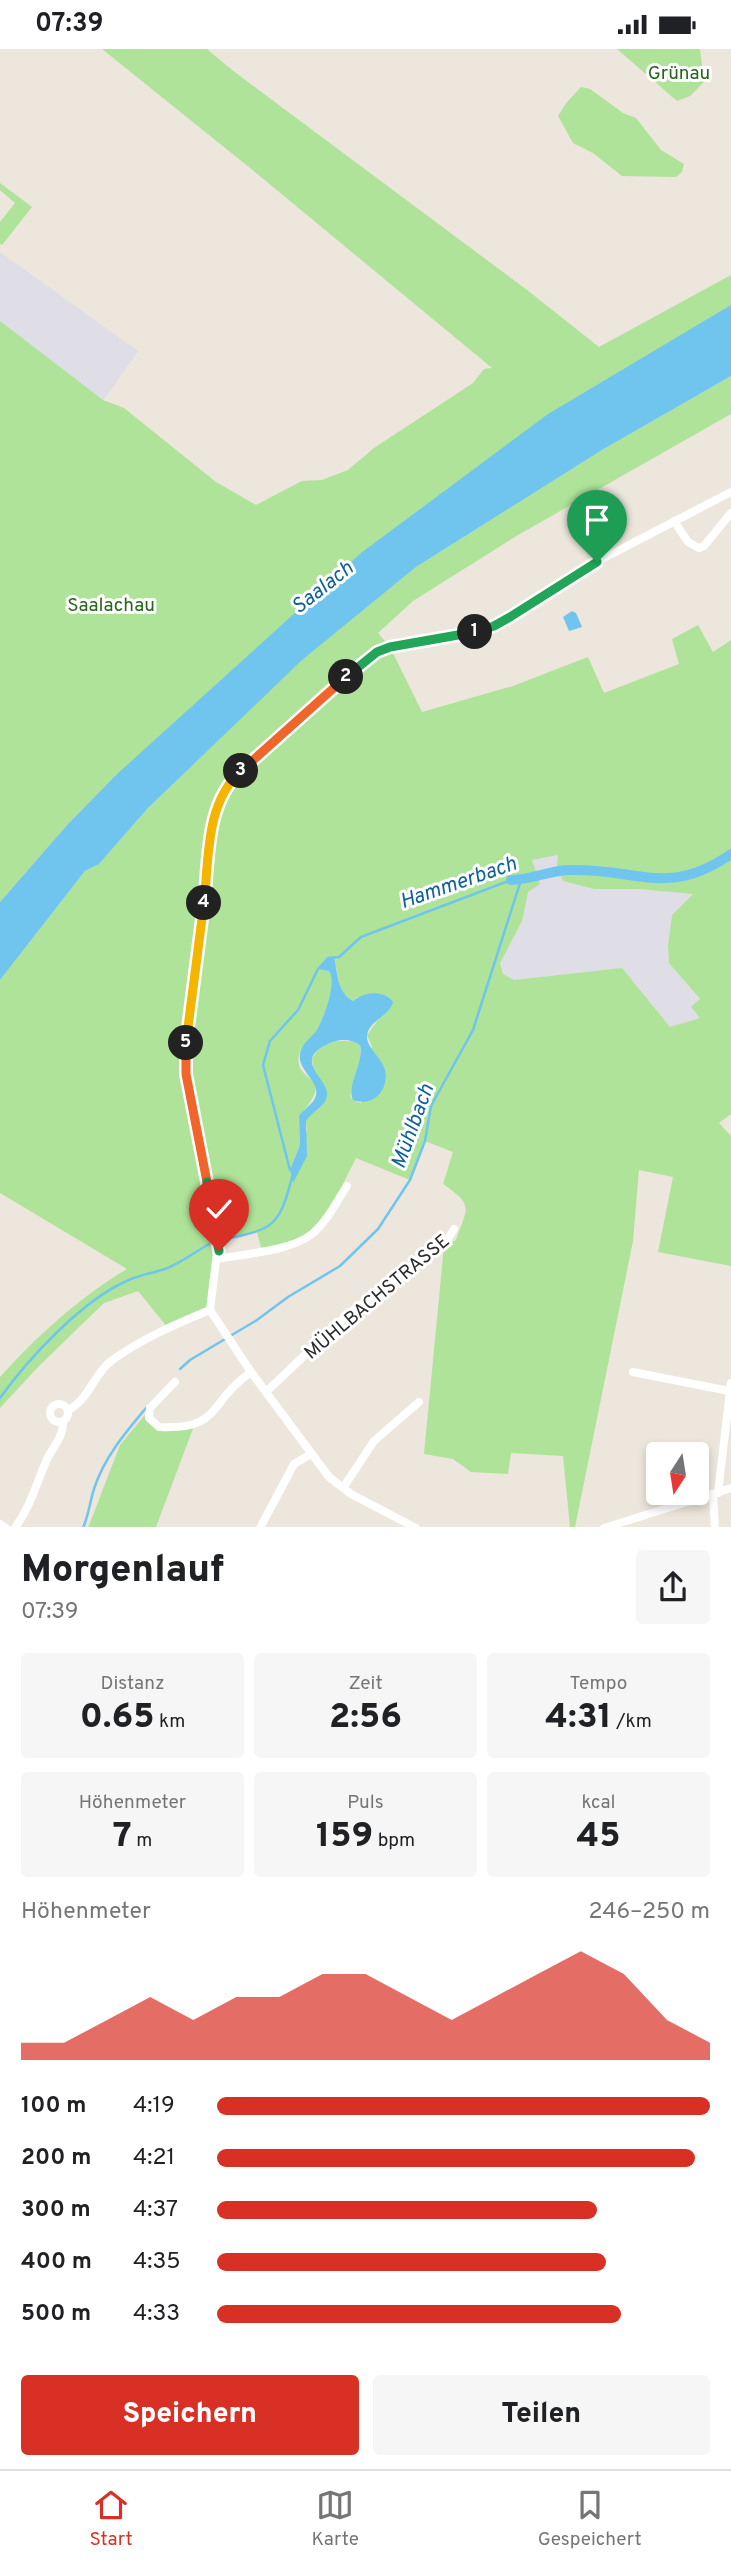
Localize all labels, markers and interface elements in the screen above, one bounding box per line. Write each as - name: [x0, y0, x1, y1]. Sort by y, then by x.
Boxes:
- text: 07:39: [35, 8, 103, 41]
- park label: Grünau: [648, 62, 710, 86]
- pin: [567, 490, 627, 562]
- icon: arrive: [578, 501, 616, 539]
- water label: Saalach: [286, 555, 360, 621]
- park label: Saalachau: [67, 594, 155, 618]
- pin: 1: [458, 615, 492, 649]
- text: 1: [471, 619, 478, 643]
- pin: 2: [328, 659, 364, 695]
- text: 2: [340, 664, 351, 688]
- pin: 3: [224, 753, 258, 789]
- text: 3: [235, 758, 246, 782]
- water label: Hammerbach: [397, 851, 521, 916]
- pin: 4: [186, 885, 222, 921]
- text: 4: [197, 890, 210, 914]
- pin: 5: [168, 1025, 204, 1061]
- text: 5: [180, 1030, 191, 1054]
- water label: Mühlbach: [386, 1080, 441, 1173]
- pin: [189, 1179, 249, 1251]
- icon: check: [200, 1190, 238, 1228]
- street label: MÜHLBACHSTRASSE: [299, 1229, 455, 1365]
- north arrow: [646, 1442, 709, 1505]
- map controls: [646, 1442, 709, 1505]
- text: Morgenlauf: [21, 1547, 224, 1596]
- button: share: [636, 1550, 710, 1624]
- text: 07:39: [21, 1598, 78, 1627]
- text: Distanz: [100, 1672, 165, 1696]
- text: Zeit: [348, 1672, 383, 1696]
- text: Tempo: [570, 1672, 627, 1696]
- text: 0.65: [80, 1696, 155, 1740]
- text: 2:56: [329, 1696, 402, 1740]
- text: 4:31: [545, 1696, 612, 1740]
- text: km: [155, 1710, 185, 1734]
- text: /km: [612, 1710, 652, 1734]
- text: Höhenmeter: [79, 1791, 186, 1815]
- text: Puls: [347, 1791, 384, 1815]
- text: kcal: [582, 1791, 615, 1815]
- text: 7: [113, 1815, 132, 1859]
- text: 159: [316, 1815, 373, 1859]
- text: 45: [576, 1815, 621, 1859]
- text: m: [132, 1829, 152, 1853]
- text: bpm: [373, 1829, 415, 1853]
- text: Höhenmeter: [21, 1898, 151, 1927]
- text: 246–250 m: [588, 1898, 710, 1927]
- text: 100 m: [21, 2092, 86, 2121]
- text: 4:19: [133, 2092, 175, 2121]
- text: 200 m: [21, 2144, 91, 2173]
- text: 4:21: [133, 2144, 175, 2173]
- text: 300 m: [21, 2196, 91, 2225]
- text: 4:37: [133, 2196, 178, 2225]
- text: 400 m: [21, 2248, 92, 2277]
- text: 4:35: [133, 2248, 181, 2277]
- text: 500 m: [21, 2300, 91, 2329]
- text: 4:33: [133, 2300, 180, 2329]
- button: Speichern: [21, 2375, 359, 2455]
- button: Teilen: [373, 2375, 710, 2455]
- tab: Start: [89, 2486, 133, 2552]
- tab: Karte: [312, 2486, 359, 2552]
- tab: Gespeichert: [538, 2486, 642, 2552]

